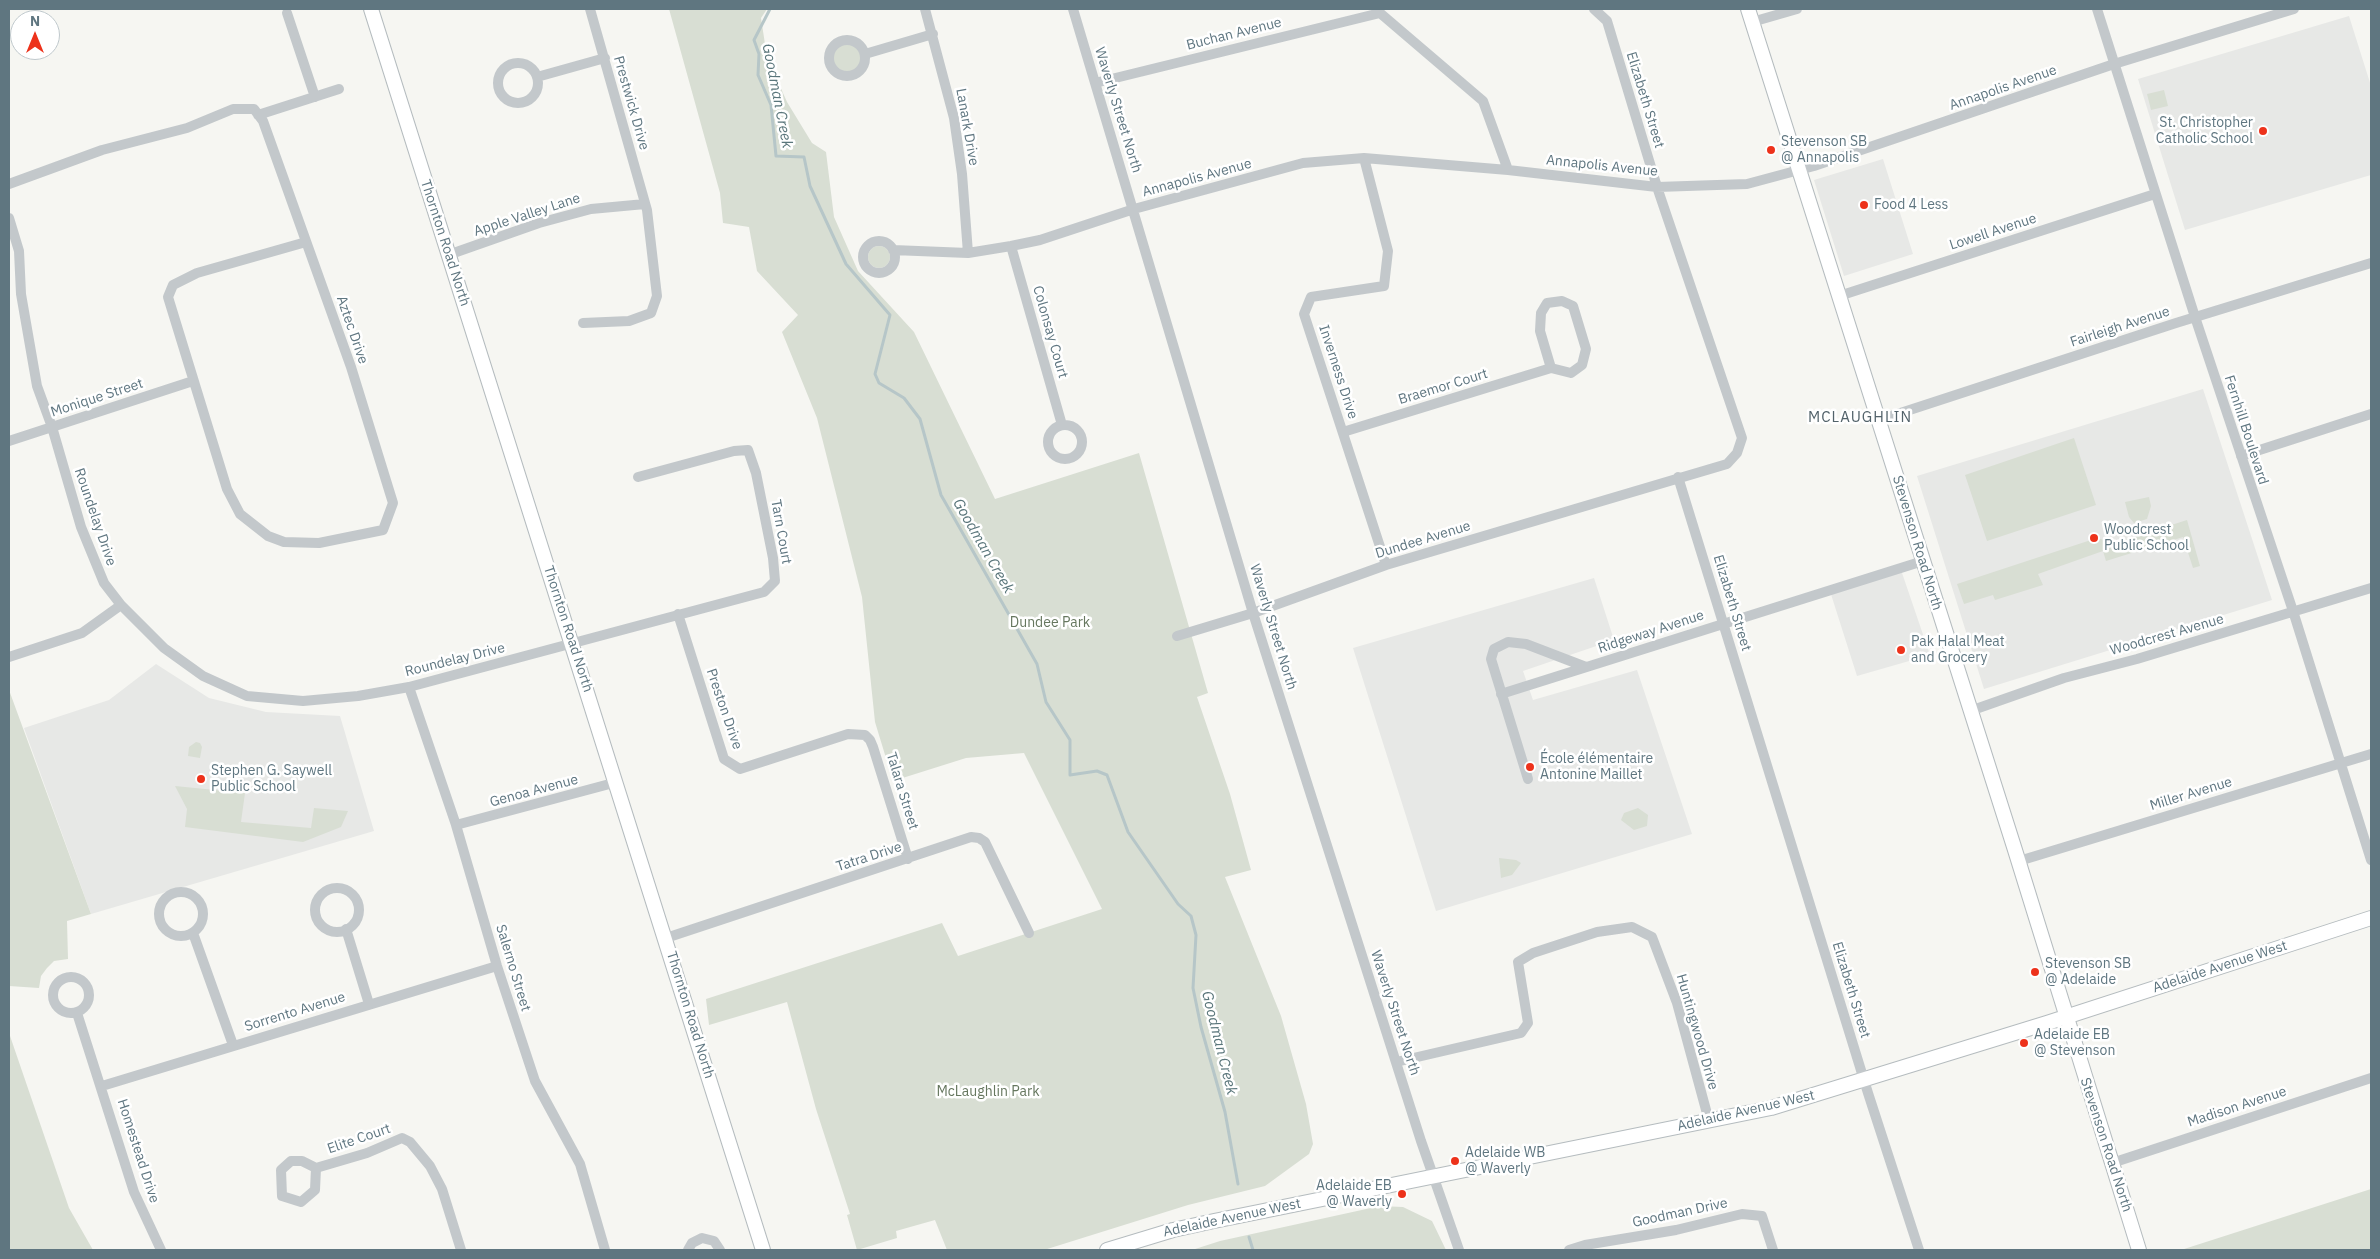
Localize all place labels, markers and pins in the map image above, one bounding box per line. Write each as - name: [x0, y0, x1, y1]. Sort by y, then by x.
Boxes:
- place label: St. Christopher Catholic School: [2156, 115, 2253, 148]
- marker: St. Christopher Catholic School: [2257, 125, 2269, 137]
- place label: Stevenson SB @ Annapolis: [1781, 134, 1867, 166]
- marker: Stevenson SB @ Annapolis: [1765, 144, 1777, 156]
- place label: Food 4 Less: [1874, 197, 1948, 213]
- marker: Food 4 Less: [1858, 199, 1870, 211]
- place label: Woodcrest Public School: [2104, 522, 2189, 554]
- marker: Woodcrest Public School: [2088, 532, 2100, 544]
- place label: Pak Halal Meat and Grocery: [1911, 634, 2005, 666]
- marker: Pak Halal Meat and Grocery: [1895, 644, 1907, 656]
- place label: École élémentaire Antonine Maillet: [1540, 751, 1653, 784]
- marker: École élémentaire Antonine Maillet: [1524, 761, 1536, 773]
- place label: Stephen G. Saywell Public School: [211, 763, 332, 796]
- marker: Stephen G. Saywell Public School: [195, 773, 207, 785]
- place label: Stevenson SB @ Adelaide: [2045, 956, 2131, 989]
- marker: Stevenson SB @ Adelaide: [2029, 966, 2041, 978]
- place label: Adelaide EB @ Stevenson: [2034, 1027, 2115, 1060]
- marker: Adelaide EB @ Stevenson: [2018, 1037, 2030, 1049]
- place label: Adelaide WB @ Waverly: [1465, 1145, 1545, 1178]
- marker: Adelaide WB @ Waverly: [1449, 1155, 1461, 1167]
- place label: Adelaide EB @ Waverly: [1316, 1178, 1392, 1210]
- marker: Adelaide EB @ Waverly: [1396, 1188, 1408, 1200]

